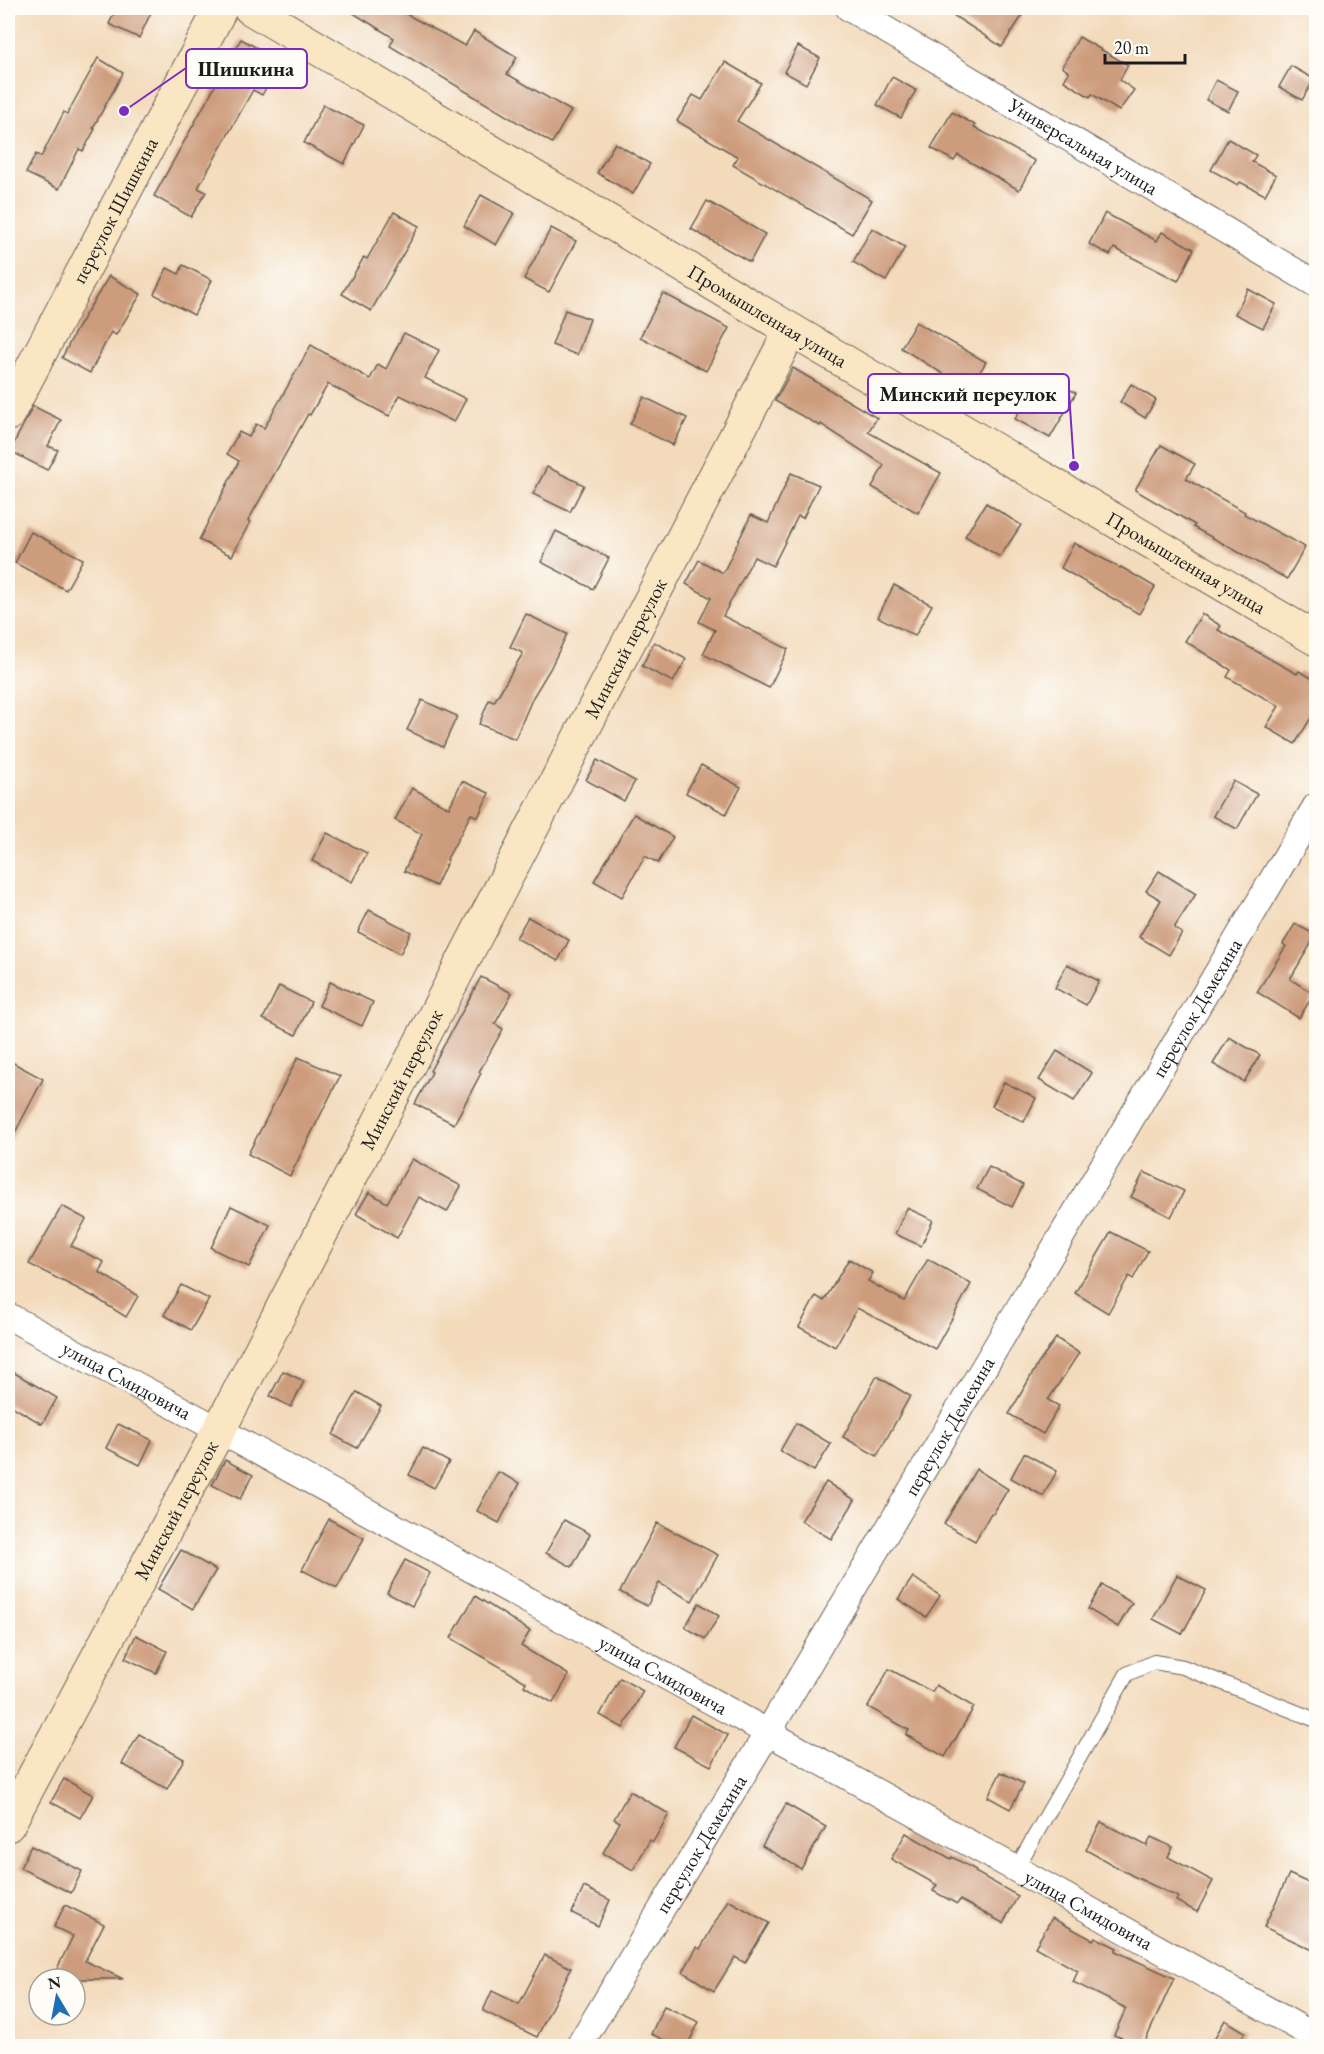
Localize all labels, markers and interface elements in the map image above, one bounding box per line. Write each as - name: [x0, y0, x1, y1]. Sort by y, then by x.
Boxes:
- scale bar: [1105, 27, 1184, 65]
- text: 20 m: [1114, 36, 1149, 59]
- callout: Шишкина: [186, 49, 307, 88]
- text: Шишкина: [198, 55, 295, 82]
- street label: Универсальная улица: [1003, 91, 1163, 201]
- street label: переулок Шишкина: [66, 133, 164, 288]
- street label: Промышленная улица: [683, 258, 852, 373]
- callout: Минский переулок: [868, 374, 1069, 413]
- text: Минский переулок: [879, 380, 1057, 407]
- street label: Промышленная улица: [1101, 505, 1271, 620]
- street label: Минский переулок: [578, 573, 673, 723]
- street label: переулок Демехина: [1145, 934, 1248, 1082]
- street label: Минский переулок: [354, 1004, 449, 1154]
- street label: улица Смидовича: [58, 1335, 196, 1426]
- street label: переулок Демехина: [898, 1352, 1000, 1500]
- street label: Минский переулок: [128, 1435, 224, 1585]
- street label: улица Смидовича: [594, 1629, 732, 1721]
- street label: переулок Демехина: [649, 1770, 752, 1918]
- street label: улица Смидовича: [1020, 1863, 1157, 1956]
- north arrow: [27, 1967, 87, 2027]
- text: N: [46, 1971, 63, 1994]

